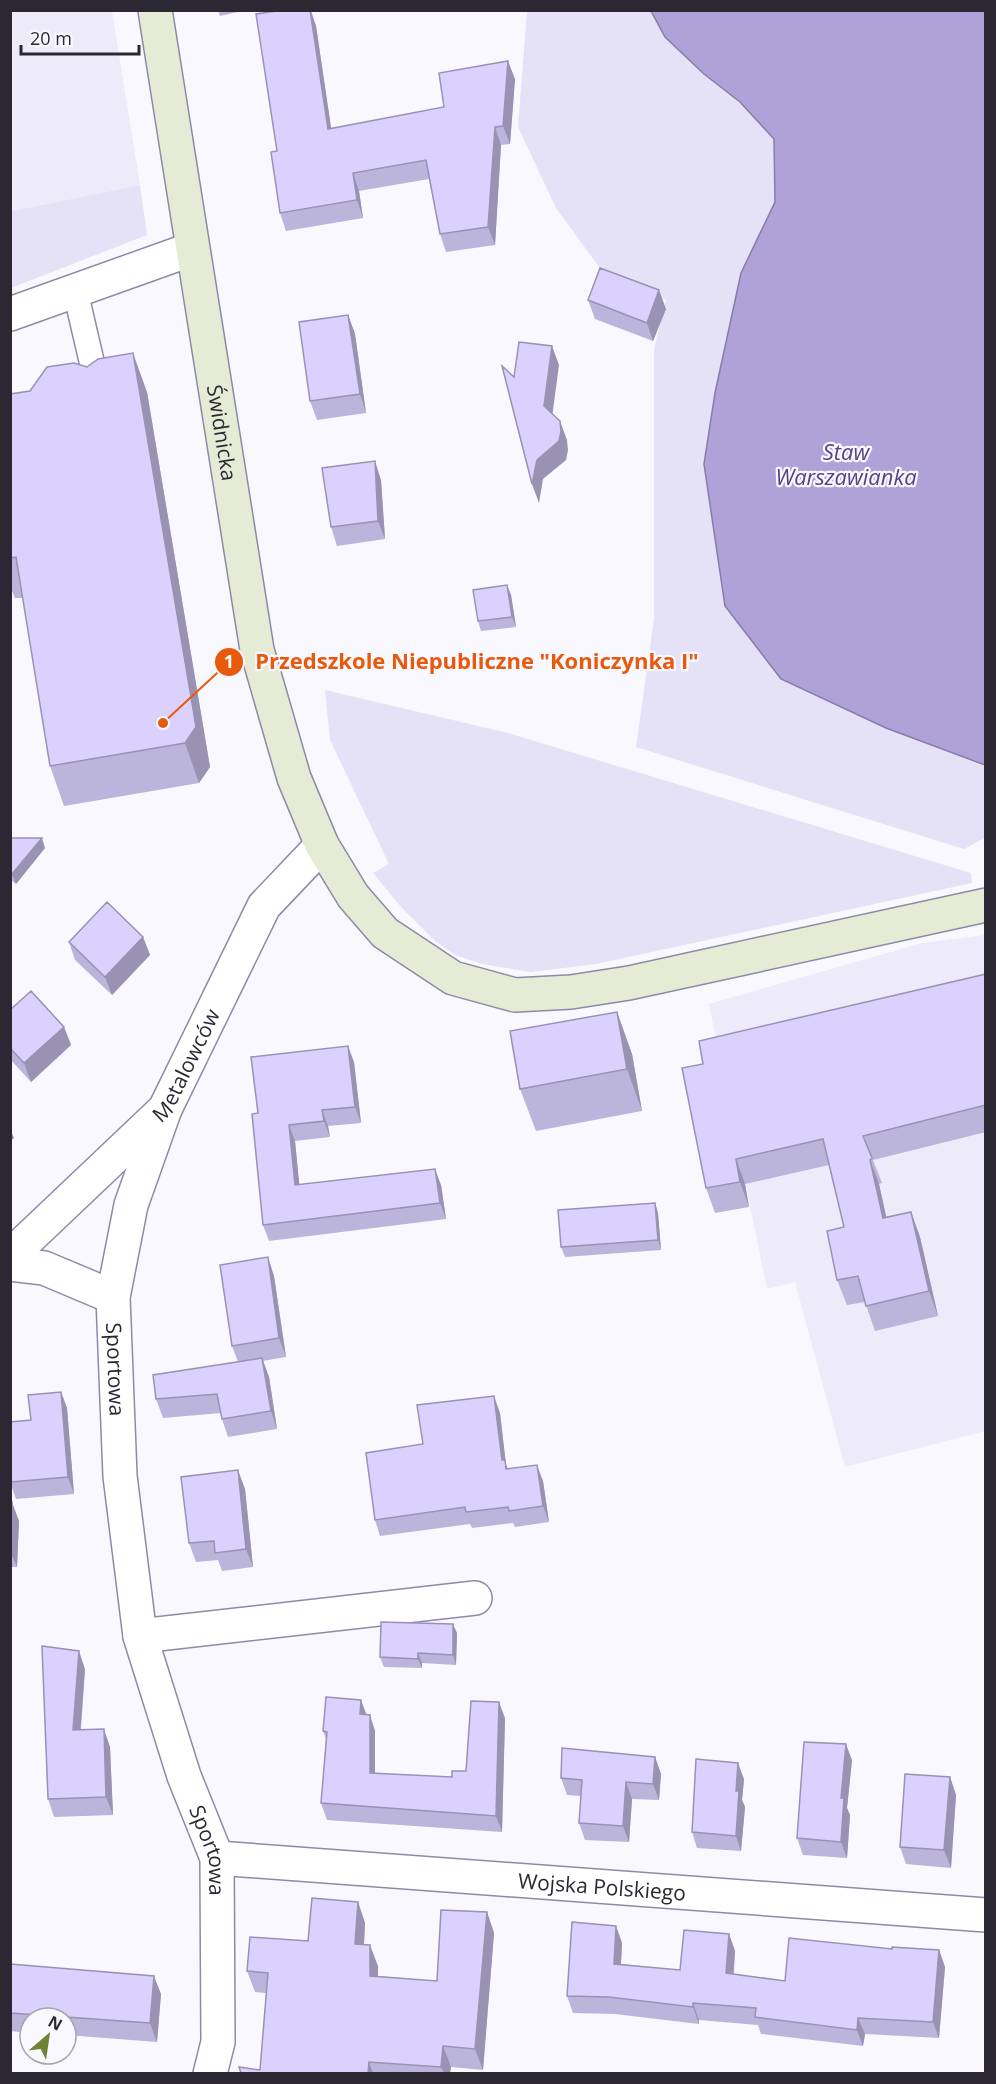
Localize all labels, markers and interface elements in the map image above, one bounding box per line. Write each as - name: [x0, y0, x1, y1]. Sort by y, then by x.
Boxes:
- scale bar: [21, 18, 140, 56]
- text: 20 m: [30, 26, 72, 50]
- street label: Świdnicka: [201, 383, 244, 483]
- water label: Staw Warszawianka: [775, 436, 917, 491]
- callout: Przedszkole Niepubliczne "Koniczynka I": [214, 642, 711, 682]
- text: Przedszkole Niepubliczne "Koniczynka I": [255, 645, 699, 675]
- text: 1: [224, 649, 234, 673]
- street label: Metalowców: [146, 1003, 226, 1128]
- street label: Sportowa: [100, 1322, 132, 1417]
- street label: Sportowa: [183, 1801, 231, 1896]
- street label: Wojska Polskiego: [517, 1866, 687, 1907]
- north arrow: [18, 2006, 78, 2066]
- text: N: [44, 2010, 66, 2036]

